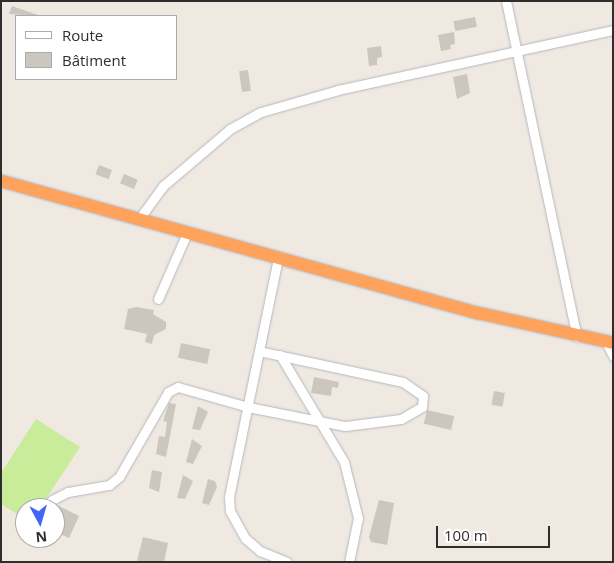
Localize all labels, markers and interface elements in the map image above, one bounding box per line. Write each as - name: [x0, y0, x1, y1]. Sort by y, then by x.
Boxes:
- legend: [15, 15, 178, 80]
- text: Route: [62, 25, 103, 45]
- text: Bâtiment: [62, 50, 126, 70]
- north arrow: [15, 498, 65, 548]
- scale bar: [439, 516, 553, 548]
- text: 100 m: [444, 525, 488, 545]
- text: N: [35, 527, 48, 547]

